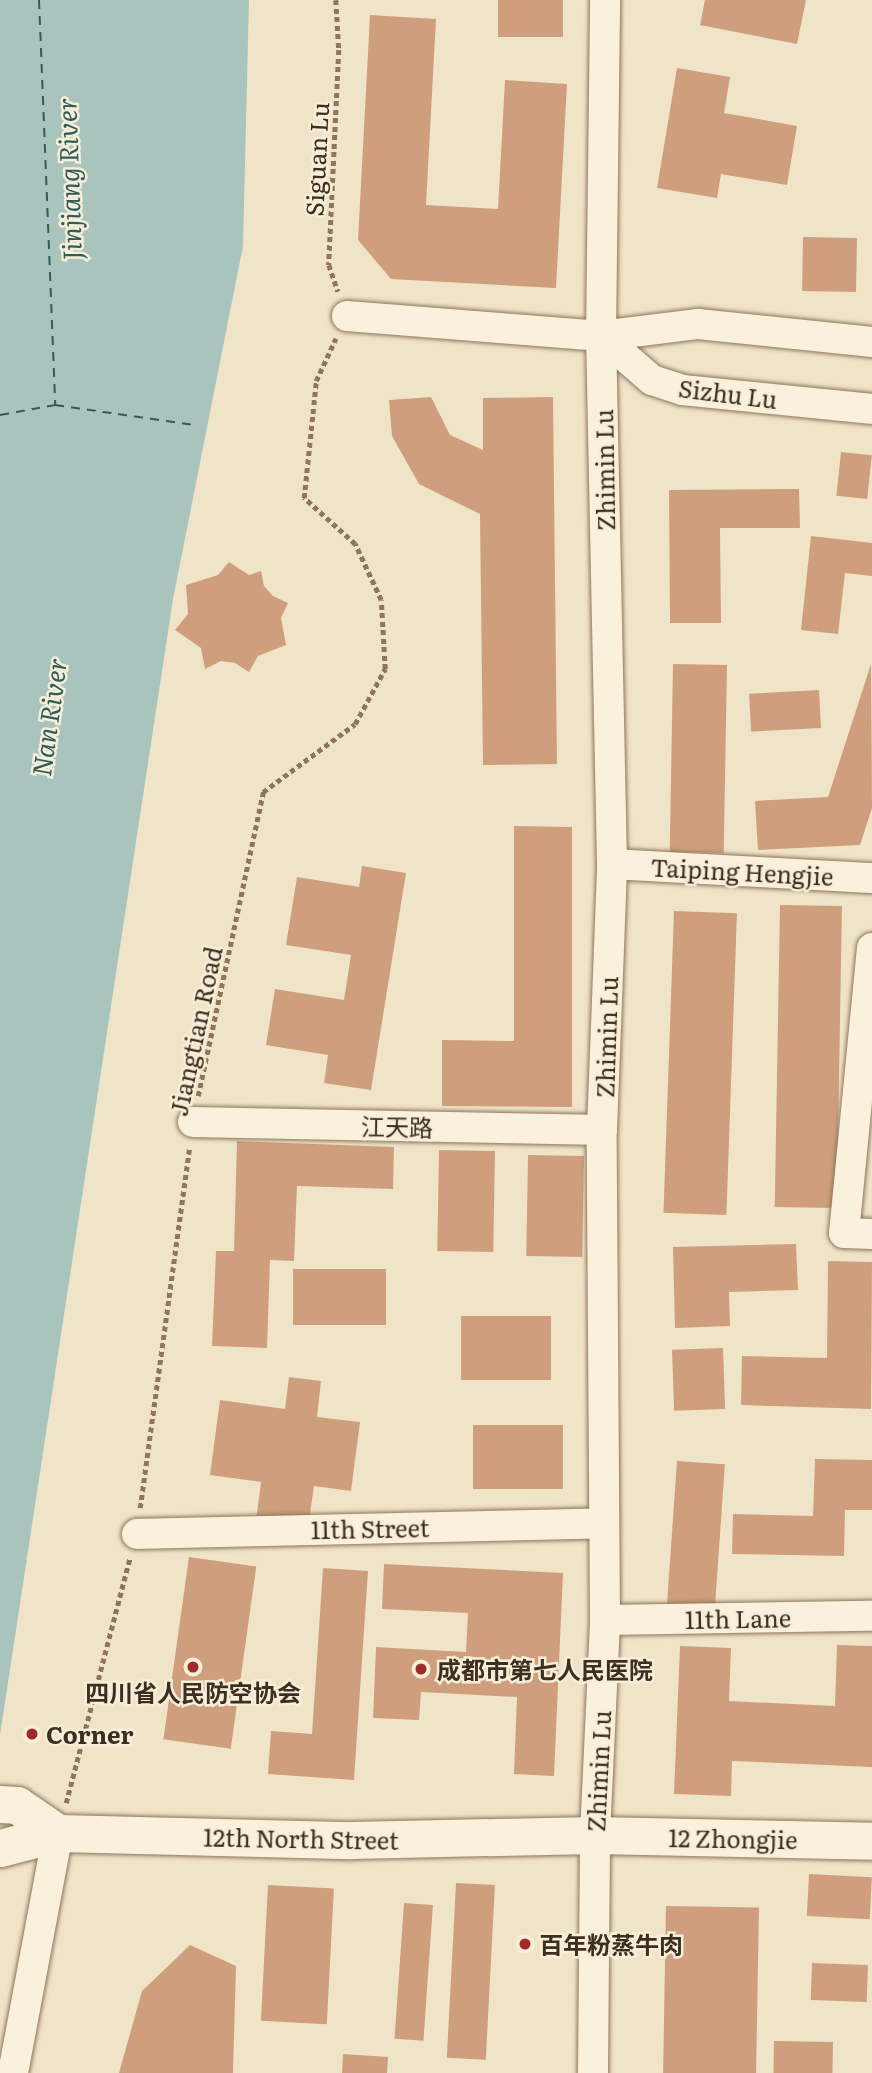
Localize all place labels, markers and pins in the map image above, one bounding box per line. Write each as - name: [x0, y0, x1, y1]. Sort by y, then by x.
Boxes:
- place label: 成都市第七人民医院: [437, 1655, 653, 1683]
- marker: 四川省人民防空协会: [185, 1659, 201, 1675]
- marker: 成都市第七人民医院: [411, 1659, 431, 1679]
- place label: 四川省人民防空协会: [85, 1678, 301, 1706]
- place label: Corner: [46, 1720, 133, 1748]
- marker: Corner: [24, 1726, 40, 1742]
- place label: 百年粉蒸牛肉: [539, 1930, 683, 1958]
- marker: 百年粉蒸牛肉: [517, 1936, 533, 1952]

